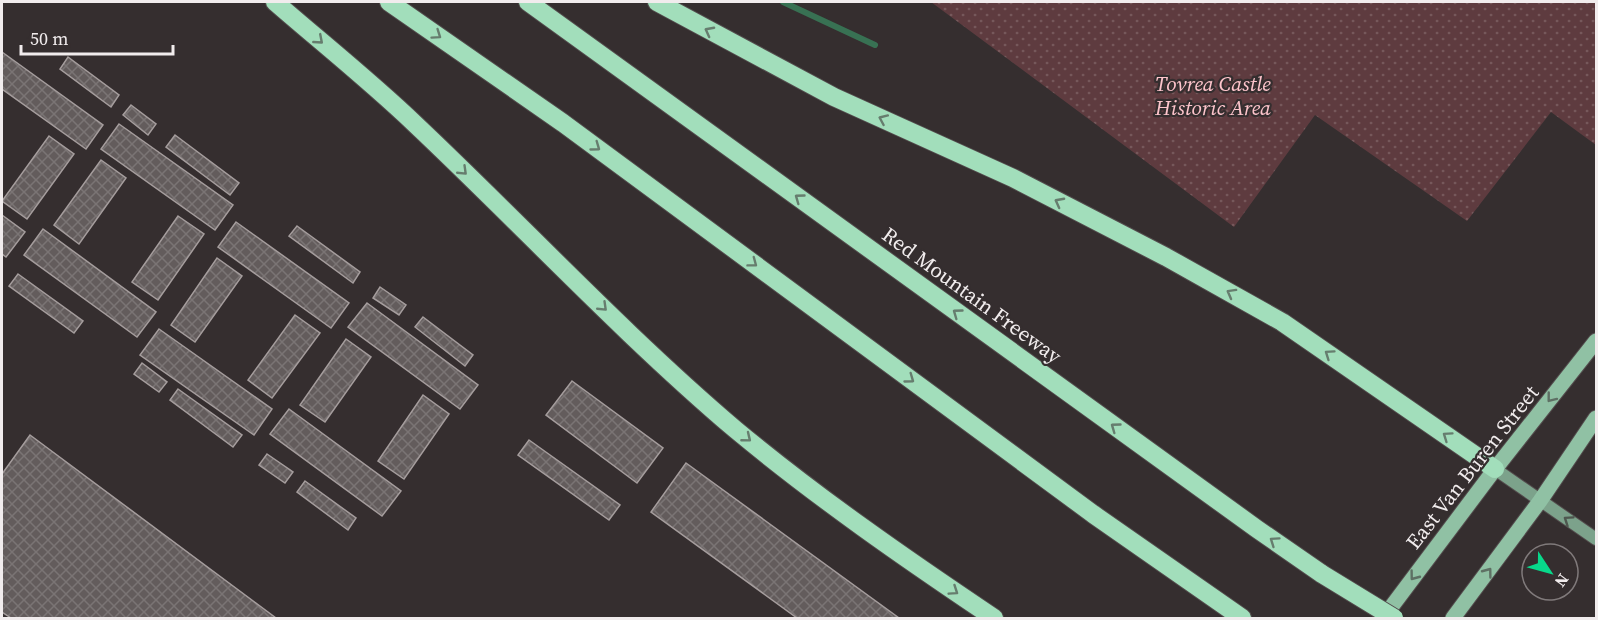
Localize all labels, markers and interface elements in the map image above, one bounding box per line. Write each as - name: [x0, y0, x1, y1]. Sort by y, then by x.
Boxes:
- scale bar: [21, 18, 172, 56]
- text: 50 m: [30, 26, 68, 51]
- one-way arrow: [705, 27, 715, 38]
- one-way arrow: [430, 28, 441, 39]
- one-way arrow: [312, 33, 323, 44]
- park label: Tovrea Castle Historic Area: [1154, 69, 1271, 122]
- one-way arrow: [878, 114, 889, 126]
- one-way arrow: [590, 140, 601, 151]
- one-way arrow: [456, 163, 467, 174]
- one-way arrow: [795, 194, 806, 205]
- one-way arrow: [1055, 198, 1065, 209]
- street label: Red Mountain Freeway: [876, 220, 1068, 370]
- one-way arrow: [747, 256, 758, 267]
- one-way arrow: [1227, 289, 1237, 300]
- one-way arrow: [596, 300, 606, 311]
- one-way arrow: [953, 309, 964, 320]
- one-way arrow: [1325, 350, 1336, 361]
- one-way arrow: [903, 372, 914, 383]
- street label: East Van Buren Street: [1399, 379, 1545, 555]
- one-way arrow: [1547, 392, 1558, 403]
- one-way arrow: [1111, 423, 1122, 434]
- one-way arrow: [740, 431, 751, 442]
- one-way arrow: [1443, 432, 1454, 443]
- one-way arrow: [1564, 516, 1575, 527]
- one-way arrow: [1269, 537, 1280, 548]
- north arrow: [1520, 542, 1580, 602]
- one-way arrow: [1480, 567, 1491, 578]
- one-way arrow: [1411, 570, 1422, 581]
- text: N: [1550, 570, 1574, 592]
- one-way arrow: [947, 584, 958, 595]

